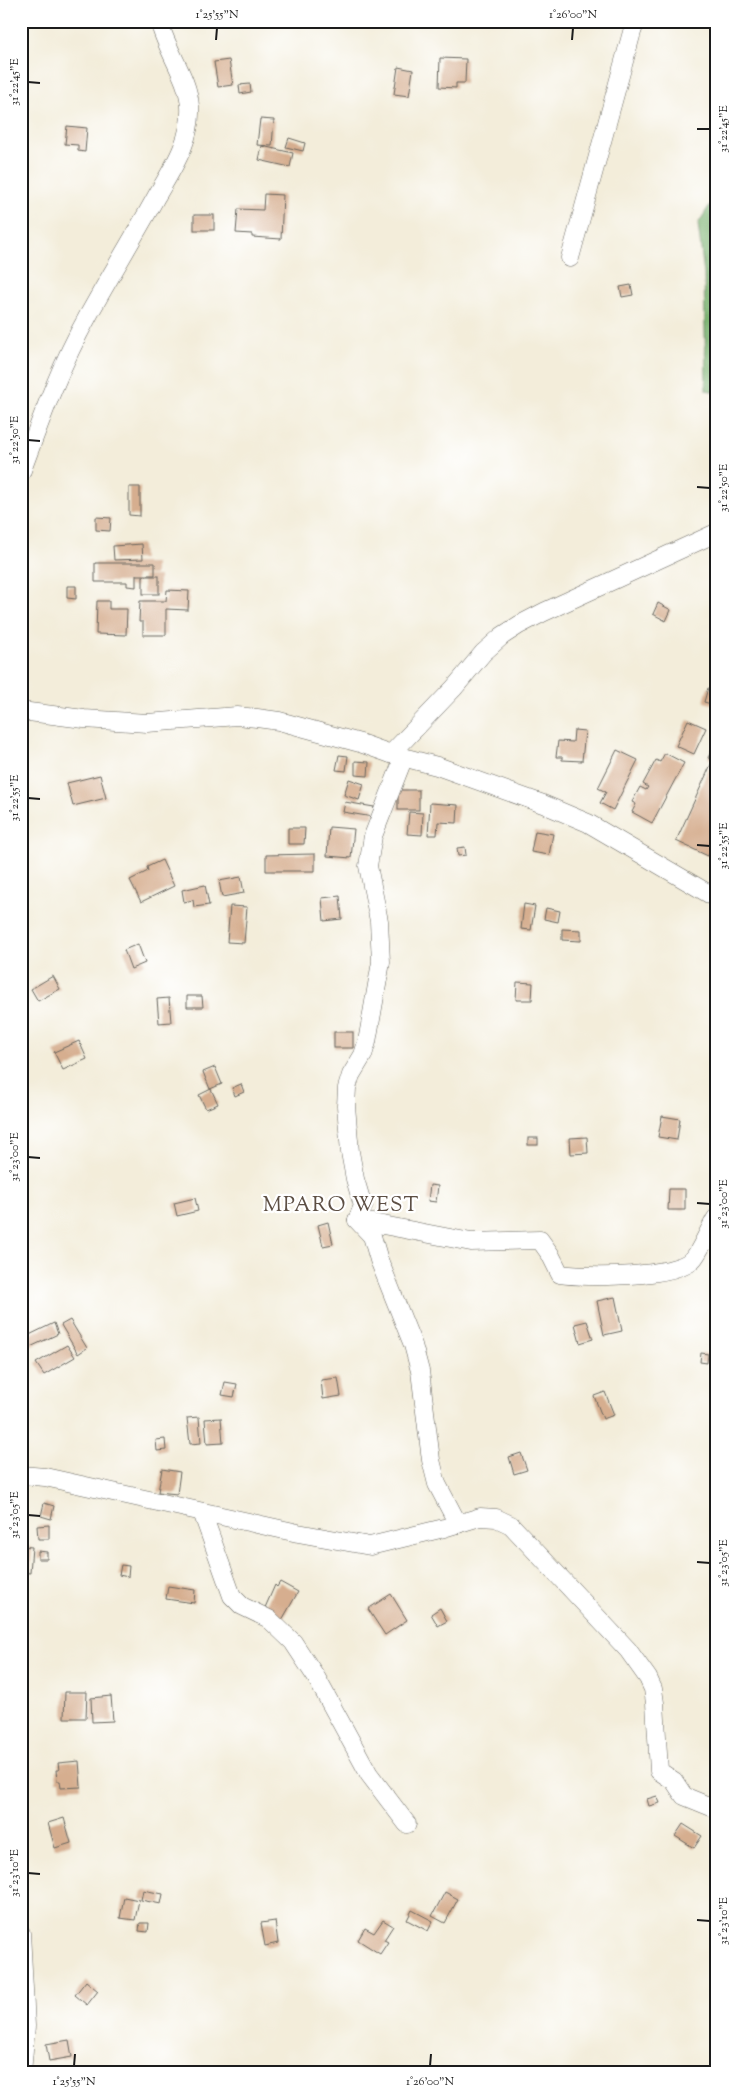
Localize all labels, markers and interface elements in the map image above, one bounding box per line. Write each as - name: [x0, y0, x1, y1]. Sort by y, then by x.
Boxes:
- text: 1°25'55"N: [196, 6, 239, 24]
- text: 1°26'00"N: [549, 6, 598, 24]
- text: 31°22'45"E: [6, 58, 24, 106]
- text: 31°22'45"E: [715, 105, 733, 153]
- text: 31°22'50"E: [6, 415, 24, 464]
- text: 31°22'50"E: [715, 463, 733, 512]
- text: 31°22'55"E: [6, 774, 24, 821]
- text: 31°22'55"E: [715, 822, 733, 869]
- text: 31°23'00"E: [6, 1132, 24, 1182]
- text: 31°23'00"E: [715, 1179, 733, 1229]
- district label: MPARO WEST: [263, 1191, 419, 1221]
- text: 31°23'05"E: [6, 1490, 24, 1539]
- text: 31°23'05"E: [715, 1538, 733, 1587]
- text: 31°23'10"E: [6, 1848, 24, 1897]
- text: 31°23'10"E: [715, 1896, 733, 1945]
- text: 1°25'55"N: [53, 2073, 96, 2091]
- text: 1°26'00"N: [406, 2073, 455, 2091]

